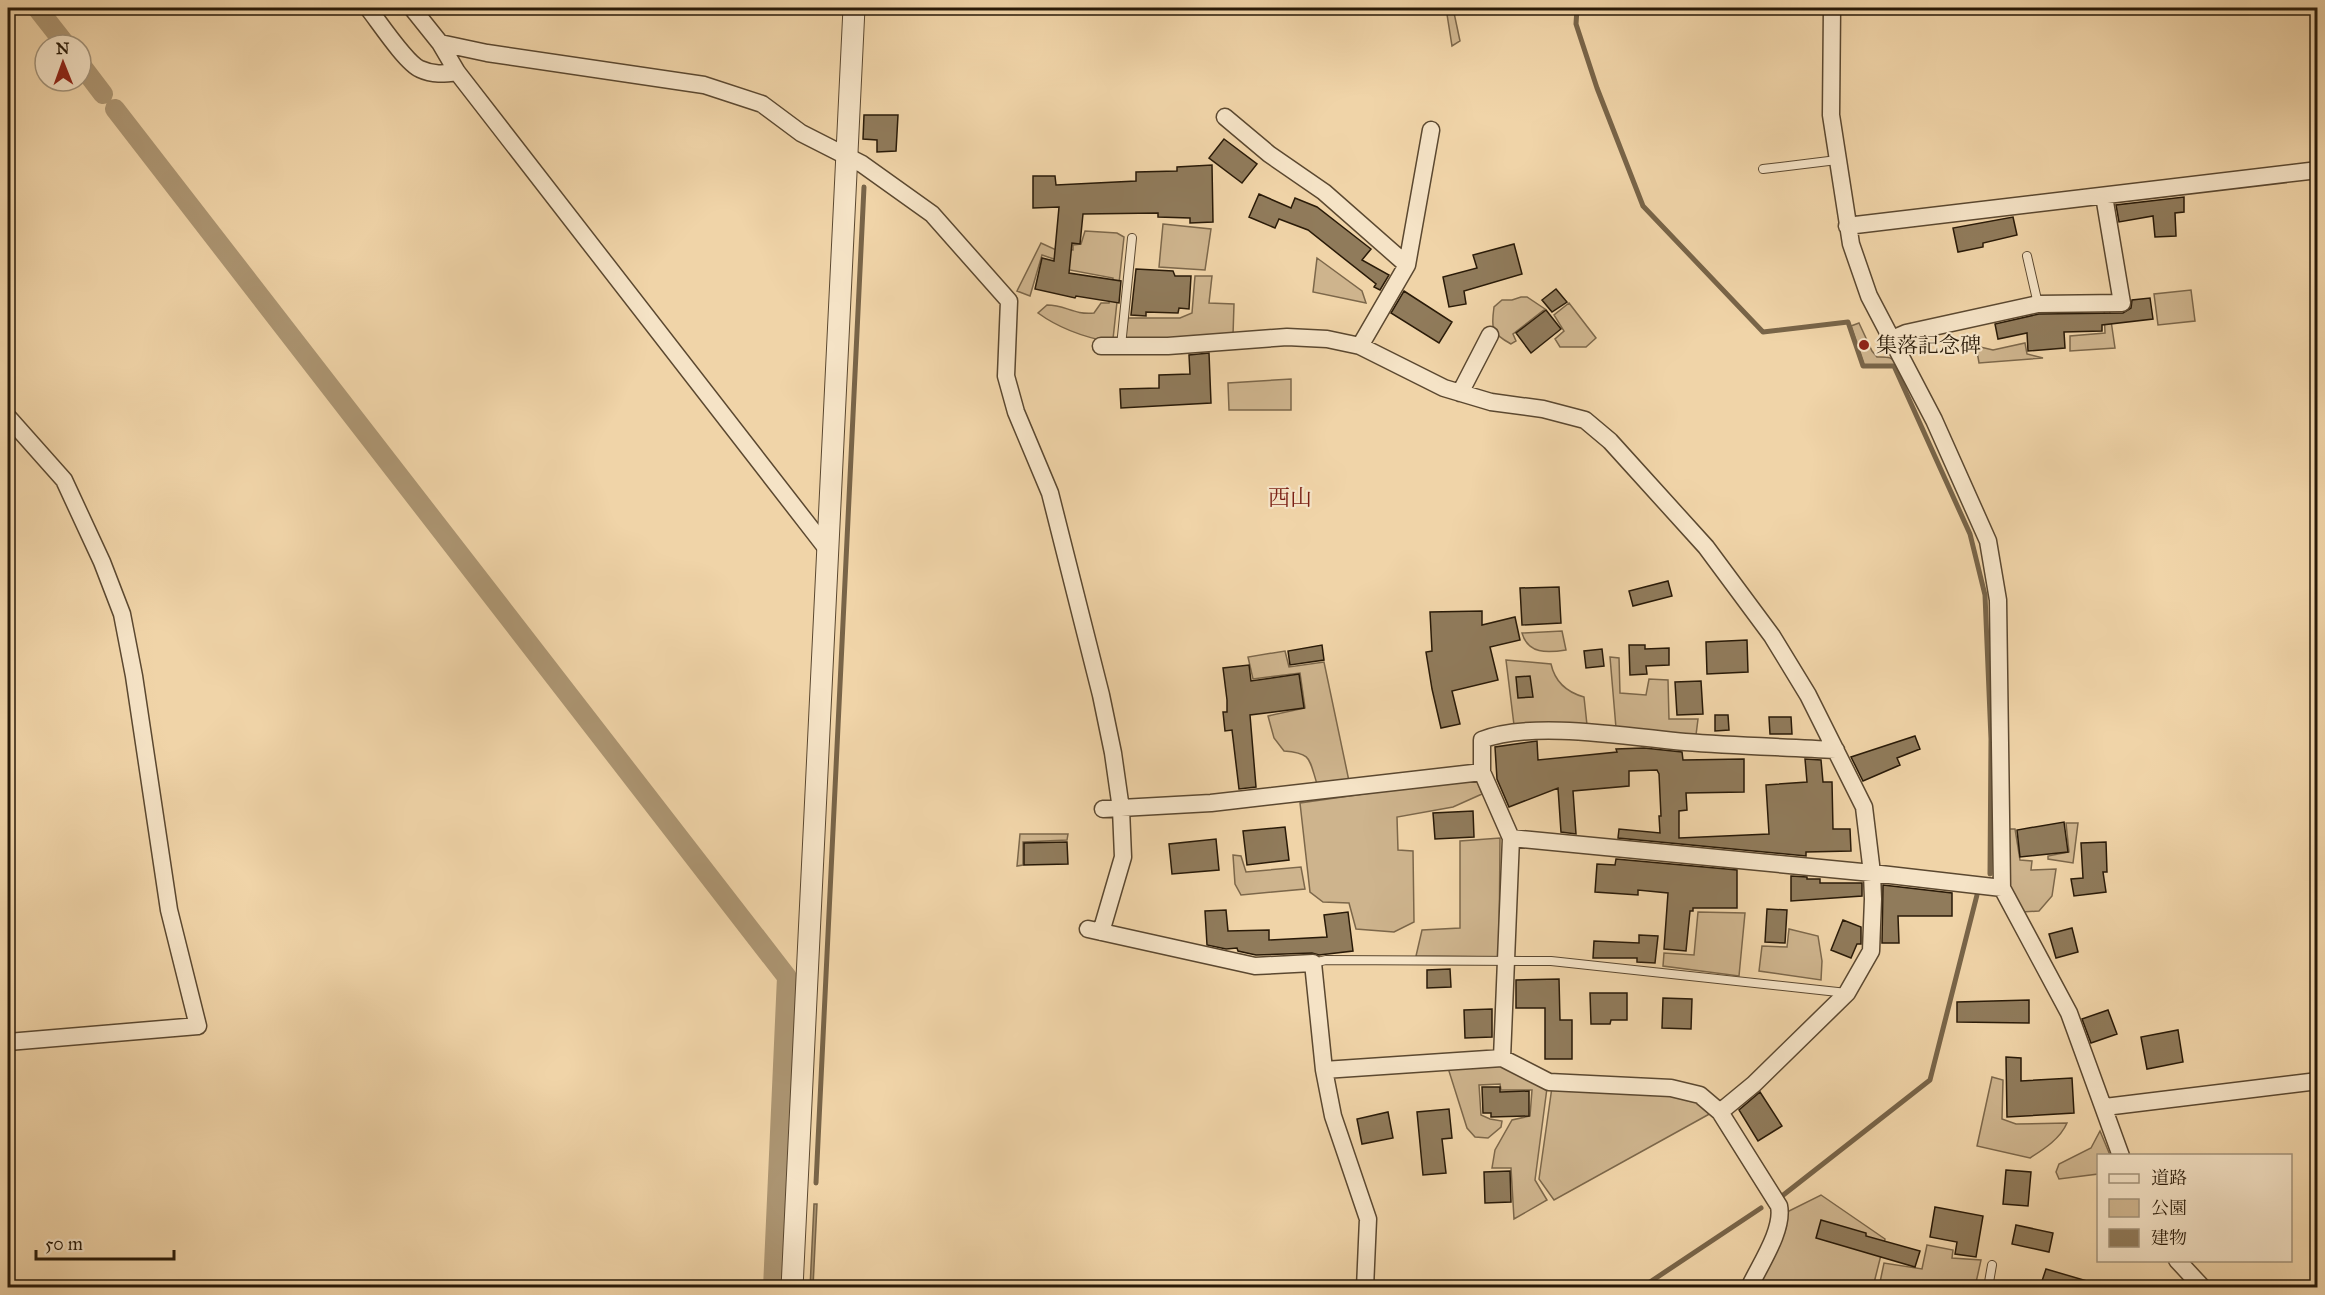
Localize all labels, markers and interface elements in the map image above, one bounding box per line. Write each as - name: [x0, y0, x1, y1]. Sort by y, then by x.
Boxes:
- north arrow: [33, 33, 93, 93]
- text: N: [56, 39, 70, 58]
- place label: 集落記念碑: [1876, 332, 1981, 358]
- marker: 集落記念碑: [1857, 338, 1871, 352]
- district label: 西山: [1268, 484, 1312, 511]
- legend: [2097, 1154, 2292, 1262]
- text: 道路: [2151, 1167, 2187, 1189]
- text: 公園: [2151, 1197, 2187, 1219]
- scale bar: [36, 1223, 174, 1261]
- text: 建物: [2151, 1227, 2187, 1249]
- text: 50 m: [45, 1233, 83, 1255]

